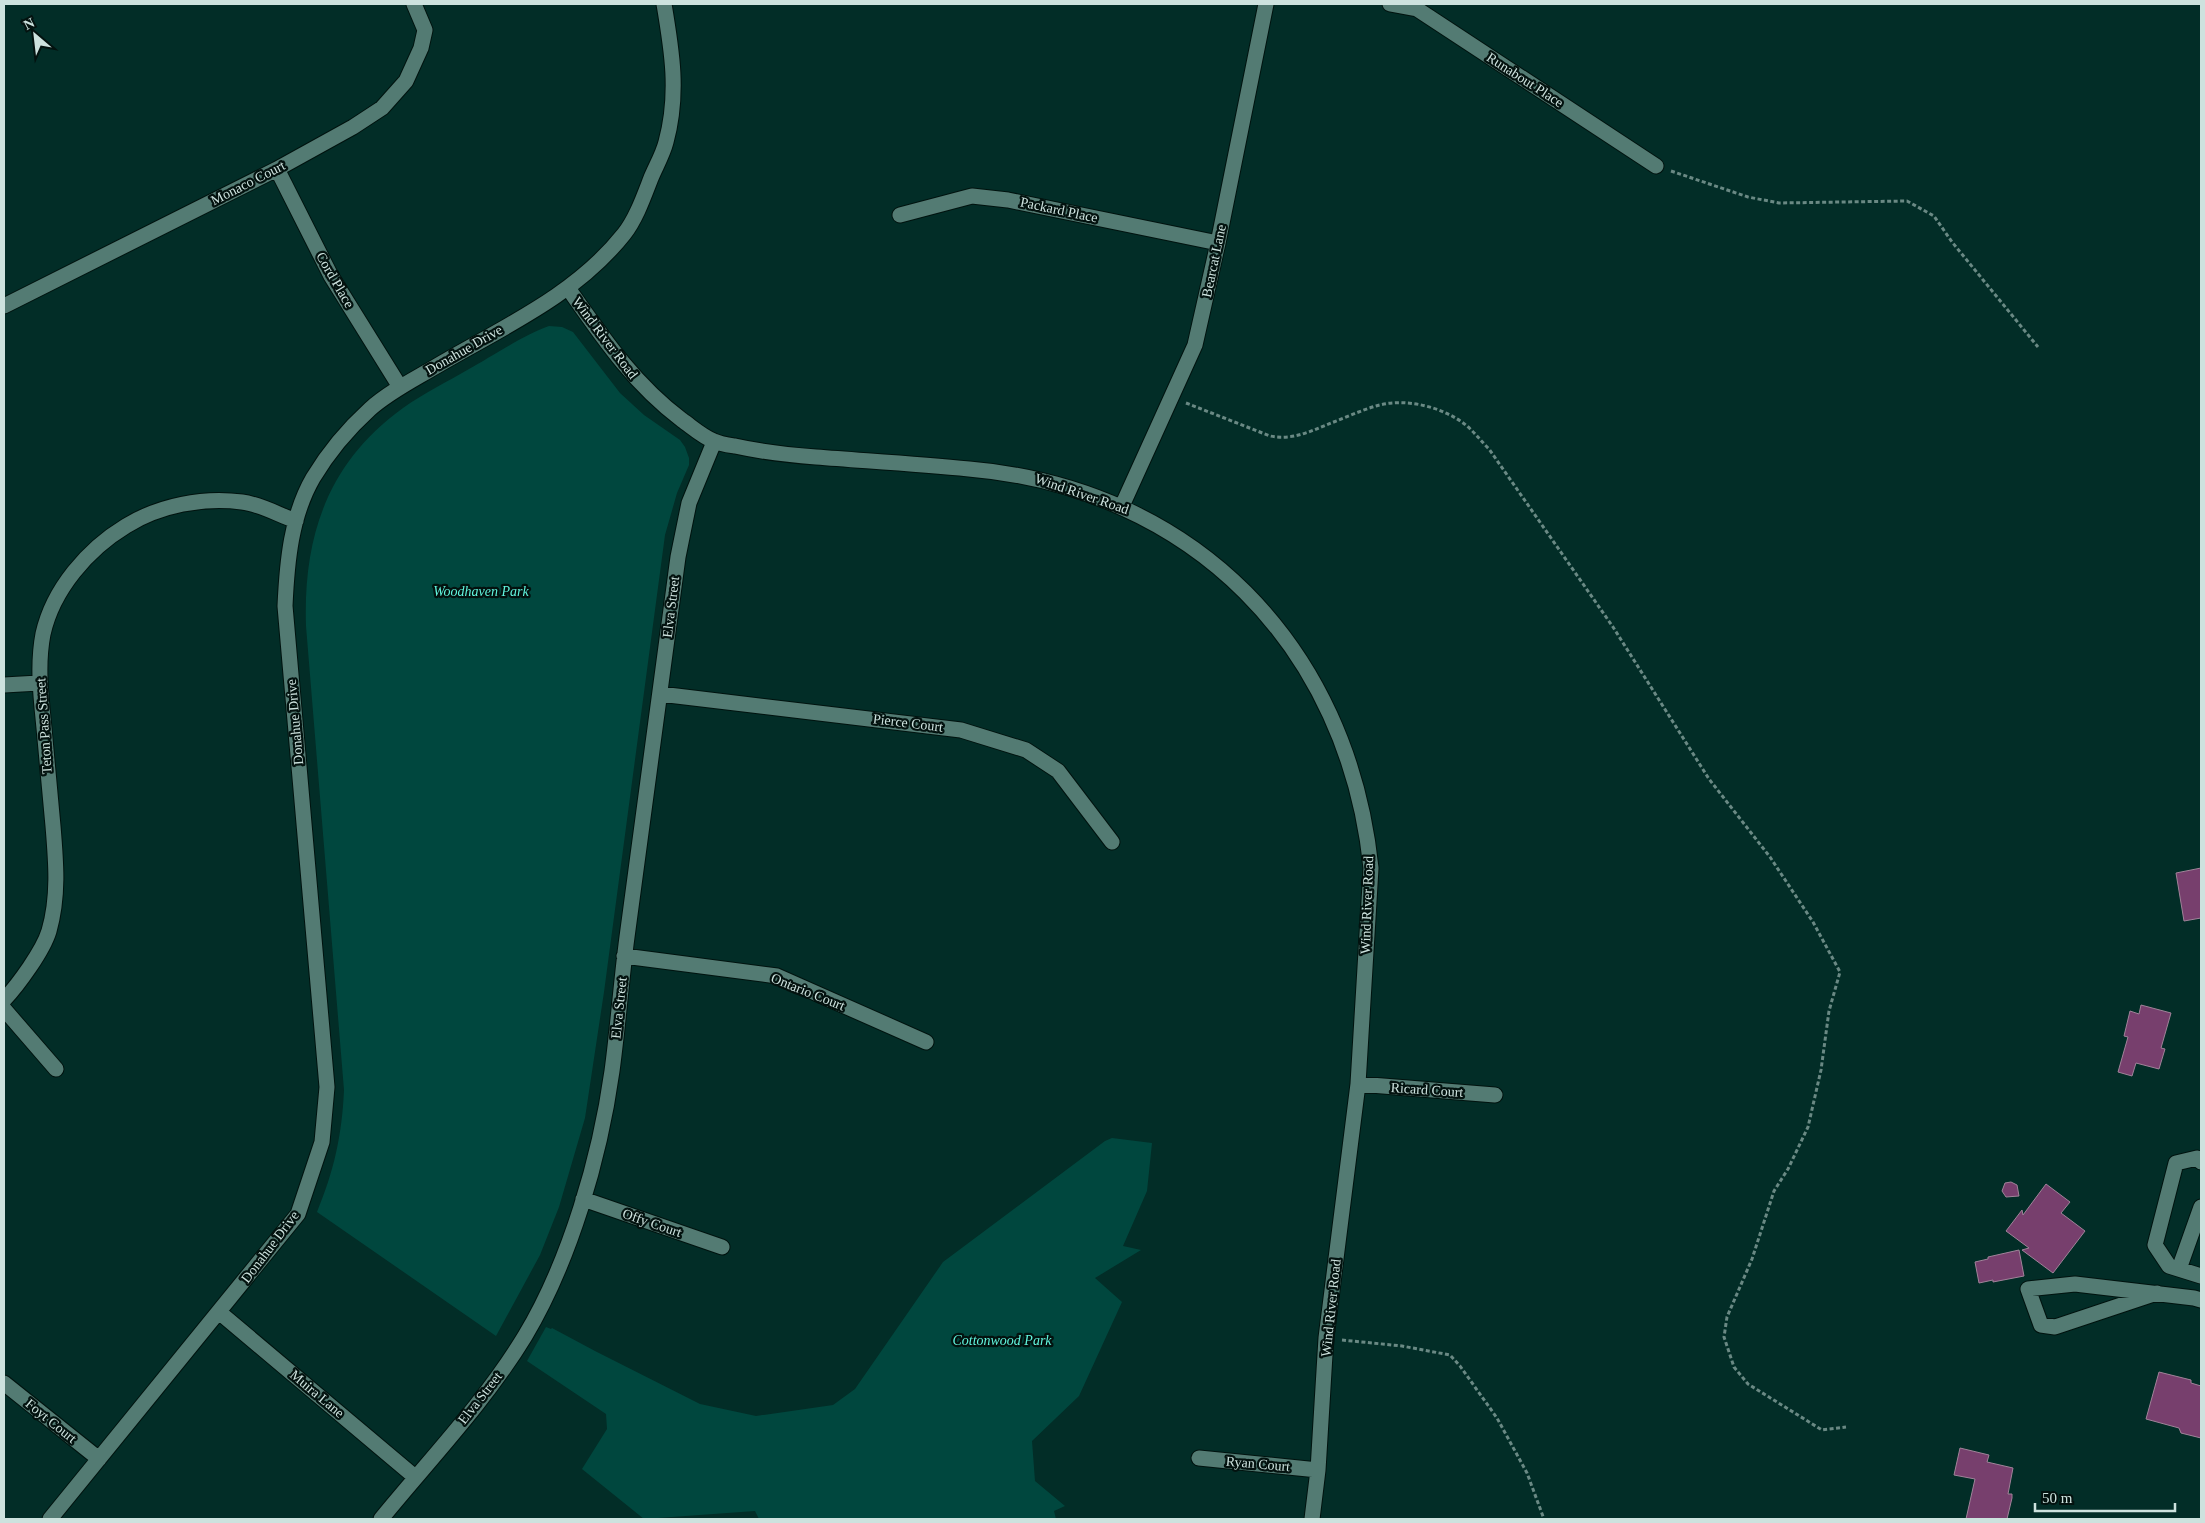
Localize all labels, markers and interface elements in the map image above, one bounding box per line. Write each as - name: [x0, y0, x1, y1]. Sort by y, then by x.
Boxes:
- north arrow: [10, 10, 60, 60]
- text: N: [21, 15, 37, 33]
- street label: Runabout Place: [1484, 50, 1566, 110]
- street label: Monaco Court: [208, 158, 288, 208]
- street label: Packard Place: [1019, 194, 1099, 226]
- street label: Bearcat Lane: [1199, 223, 1229, 299]
- street label: Cord Place: [313, 249, 357, 311]
- street label: Wind River Road: [569, 294, 641, 382]
- street label: Donahue Drive: [423, 322, 505, 378]
- street label: Wind River Road: [1033, 471, 1131, 517]
- street label: Elva Street: [660, 575, 682, 639]
- park label: Woodhaven Park: [433, 584, 530, 599]
- street label: Teton Pass Street: [33, 677, 55, 775]
- street label: Donahue Drive: [284, 679, 306, 765]
- street label: Pierce Court: [872, 711, 944, 735]
- street label: Wind River Road: [1358, 856, 1376, 954]
- street label: Ontario Court: [769, 970, 847, 1014]
- street label: Elva Street: [608, 976, 630, 1040]
- street label: Ricard Court: [1390, 1080, 1464, 1100]
- street label: Offy Court: [620, 1206, 684, 1240]
- street label: Donahue Drive: [238, 1208, 302, 1286]
- street label: Wind River Road: [1318, 1258, 1344, 1358]
- park label: Cottonwood Park: [952, 1333, 1052, 1348]
- street label: Muira Lane: [287, 1367, 347, 1421]
- street label: Elva Street: [455, 1369, 505, 1427]
- street label: Foyt Court: [23, 1396, 80, 1446]
- street label: Ryan Court: [1225, 1454, 1291, 1474]
- scale bar: [2035, 1480, 2175, 1512]
- text: 50 m: [2042, 1490, 2073, 1506]

